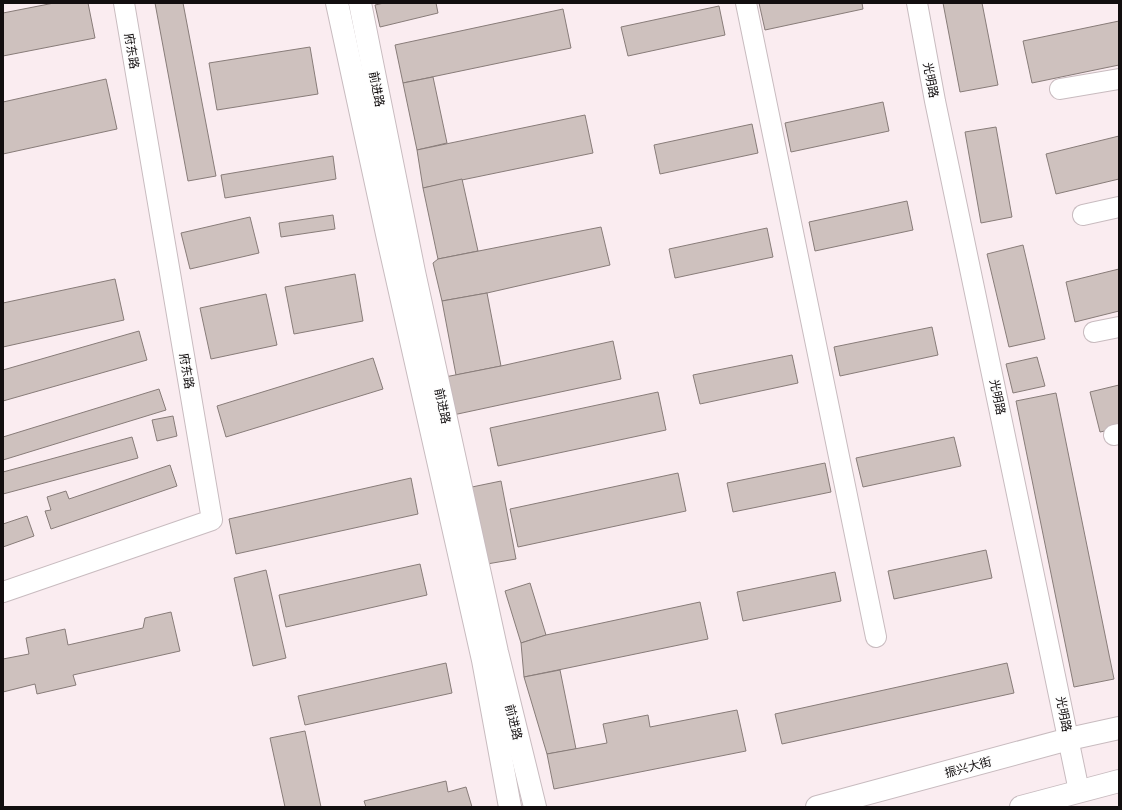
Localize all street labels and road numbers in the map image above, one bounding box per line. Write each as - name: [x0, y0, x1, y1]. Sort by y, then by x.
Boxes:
- street label: 府东路: [121, 32, 143, 70]
- street label: 光明路: [920, 61, 942, 99]
- street label: 前进路: [366, 70, 388, 108]
- street label: 府东路: [176, 352, 198, 390]
- street label: 光明路: [987, 378, 1009, 416]
- street label: 前进路: [432, 387, 454, 425]
- street label: 光明路: [1053, 695, 1075, 733]
- street label: 前进路: [502, 703, 526, 741]
- street label: 振兴大街: [943, 754, 993, 780]

